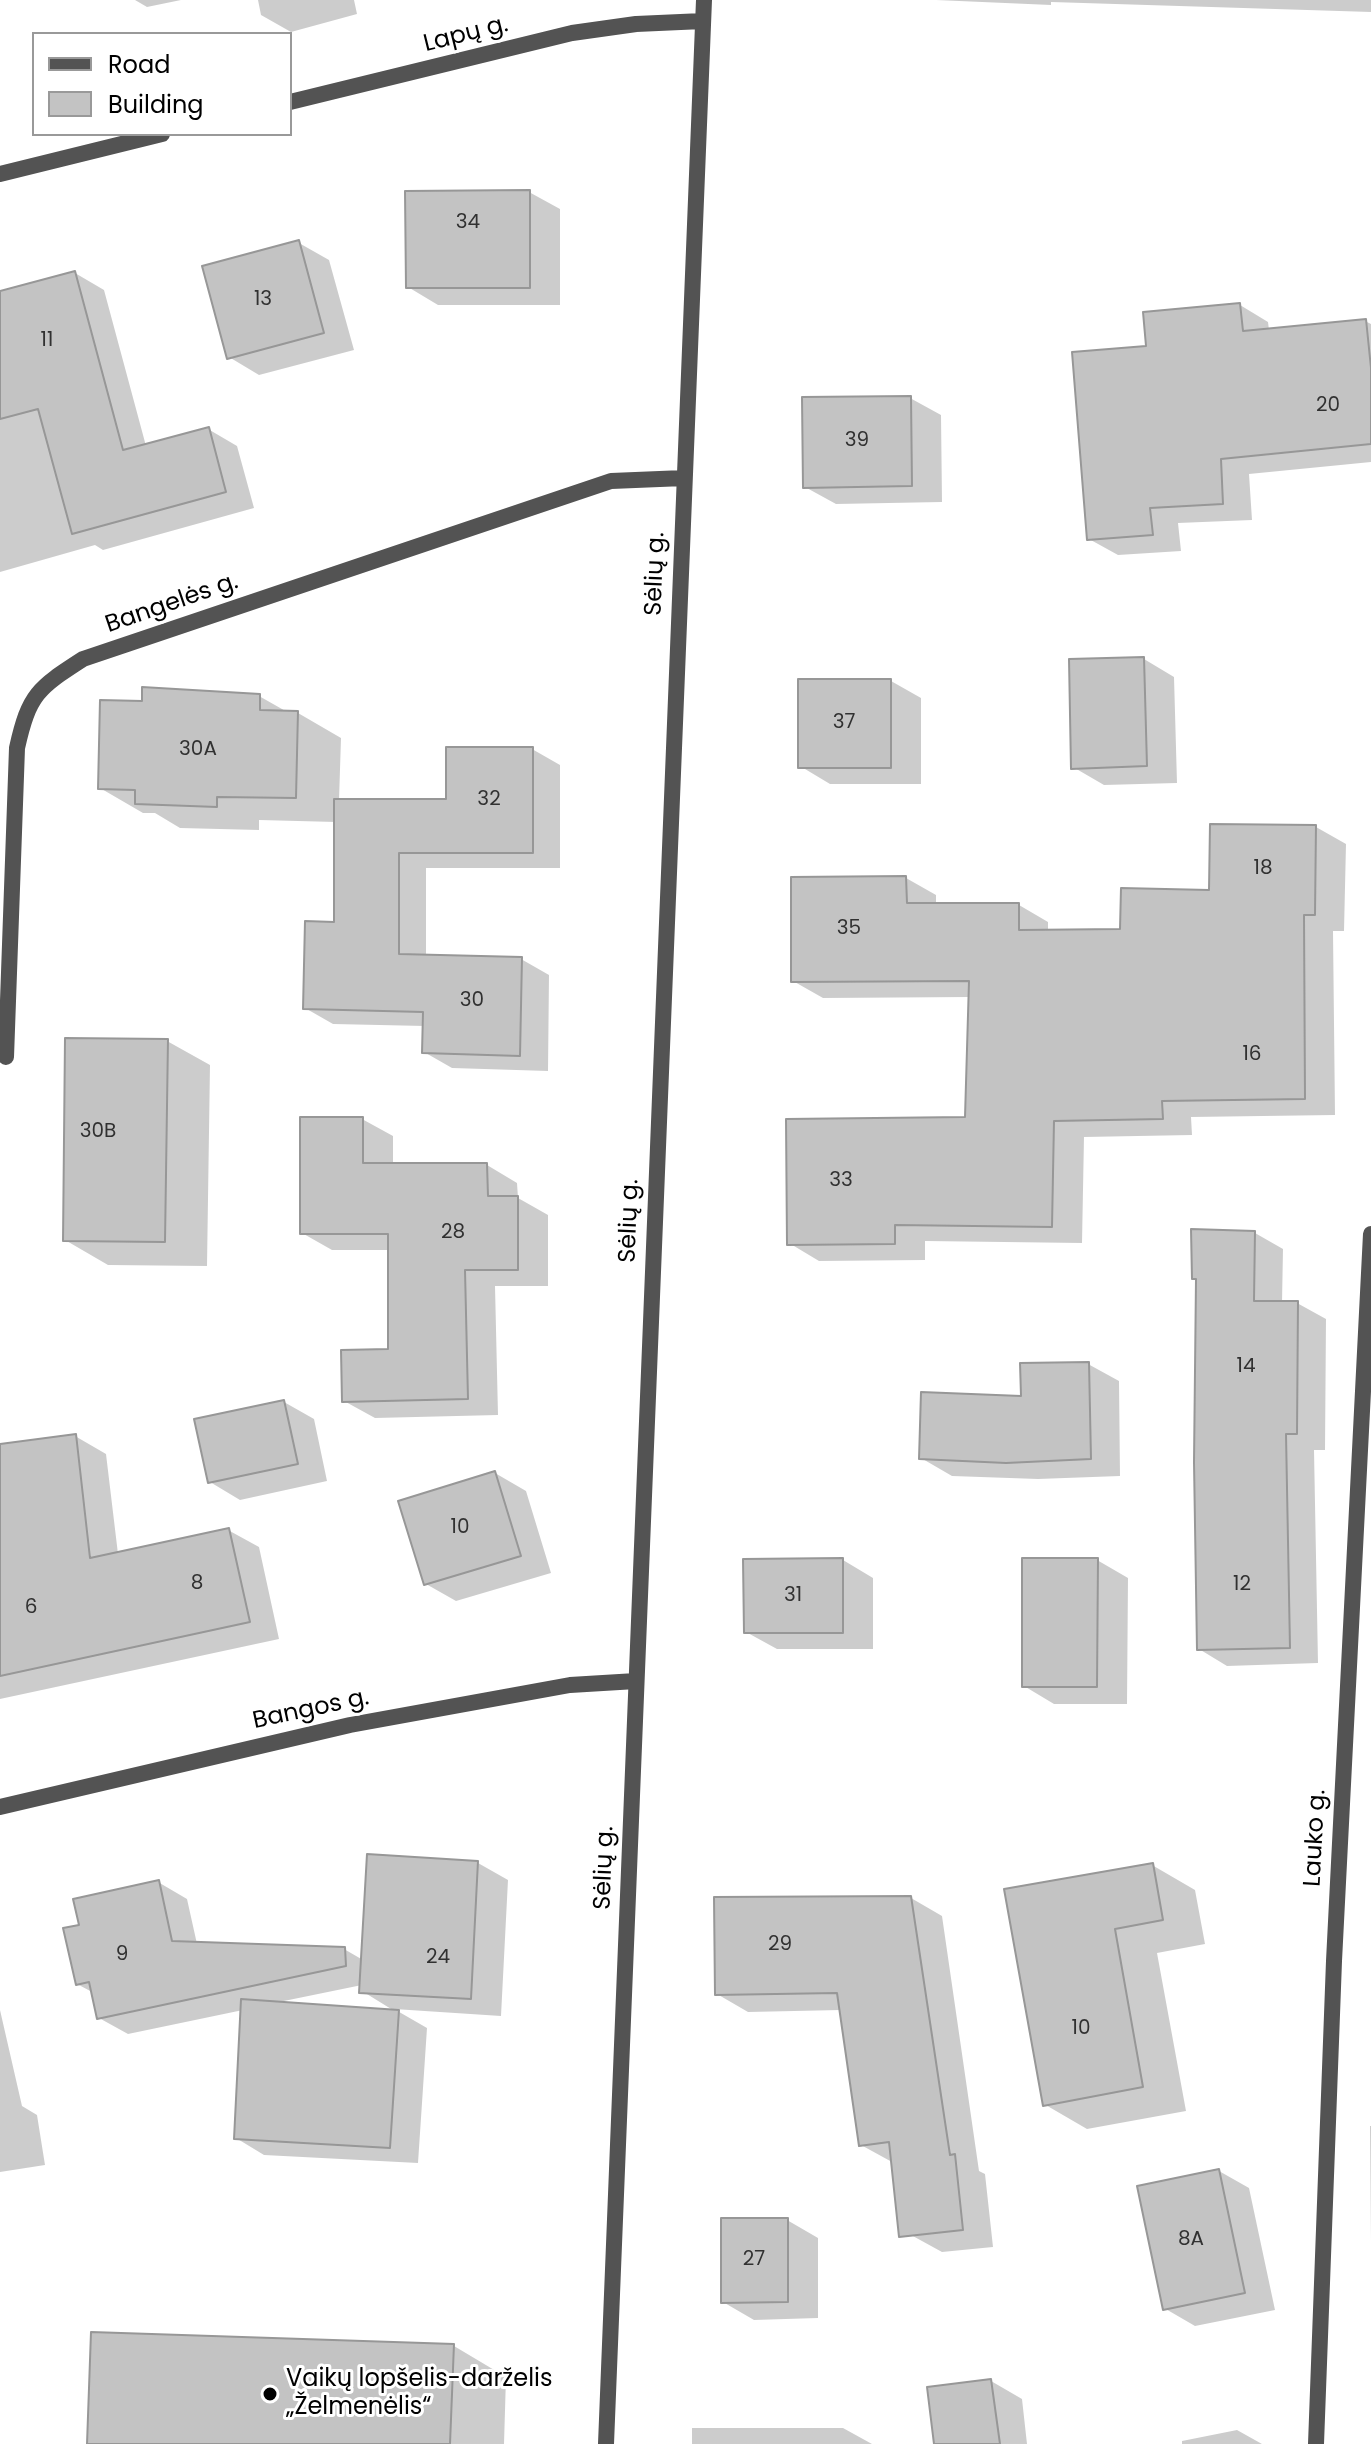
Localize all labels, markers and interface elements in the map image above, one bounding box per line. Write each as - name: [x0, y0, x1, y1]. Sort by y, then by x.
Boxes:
- street label: Lapų g.: [421, 11, 511, 59]
- legend: [32, 32, 292, 136]
- text: Road: [108, 48, 170, 81]
- text: Building: [108, 88, 204, 121]
- house number: 34: [456, 211, 480, 235]
- house number: 13: [254, 288, 272, 312]
- house number: 11: [41, 329, 53, 353]
- house number: 20: [1316, 394, 1340, 418]
- house number: 39: [845, 429, 869, 453]
- street label: Sėlių g.: [640, 532, 672, 616]
- street label: Bangelės g.: [102, 568, 242, 640]
- house number: 37: [833, 711, 855, 735]
- house number: 30A: [179, 738, 217, 762]
- house number: 32: [477, 788, 501, 812]
- house number: 18: [1253, 857, 1273, 881]
- house number: 35: [837, 917, 861, 941]
- house number: 30: [460, 989, 484, 1013]
- house number: 16: [1242, 1043, 1262, 1067]
- house number: 30B: [80, 1120, 116, 1144]
- house number: 33: [829, 1169, 853, 1193]
- street label: Sėlių g.: [614, 1179, 646, 1263]
- house number: 28: [441, 1221, 465, 1245]
- house number: 14: [1237, 1355, 1255, 1379]
- house number: 10: [451, 1516, 469, 1540]
- house number: 8: [191, 1572, 203, 1596]
- house number: 12: [1233, 1573, 1251, 1597]
- house number: 31: [784, 1584, 802, 1608]
- house number: 6: [25, 1596, 37, 1620]
- street label: Bangos g.: [250, 1684, 372, 1736]
- street label: Lauko g.: [1299, 1789, 1333, 1887]
- street label: Sėlių g.: [589, 1826, 621, 1910]
- house number: 29: [768, 1933, 792, 1957]
- house number: 9: [116, 1943, 128, 1967]
- house number: 24: [426, 1946, 450, 1970]
- house number: 10: [1072, 2017, 1090, 2041]
- house number: 8A: [1178, 2228, 1204, 2252]
- house number: 27: [743, 2248, 765, 2272]
- place label: Vaikų lopšelis-darželis „Želmenėlis“: [286, 2366, 552, 2422]
- marker: Vaikų lopšelis-darželis „Želmenėlis“: [261, 2385, 279, 2403]

